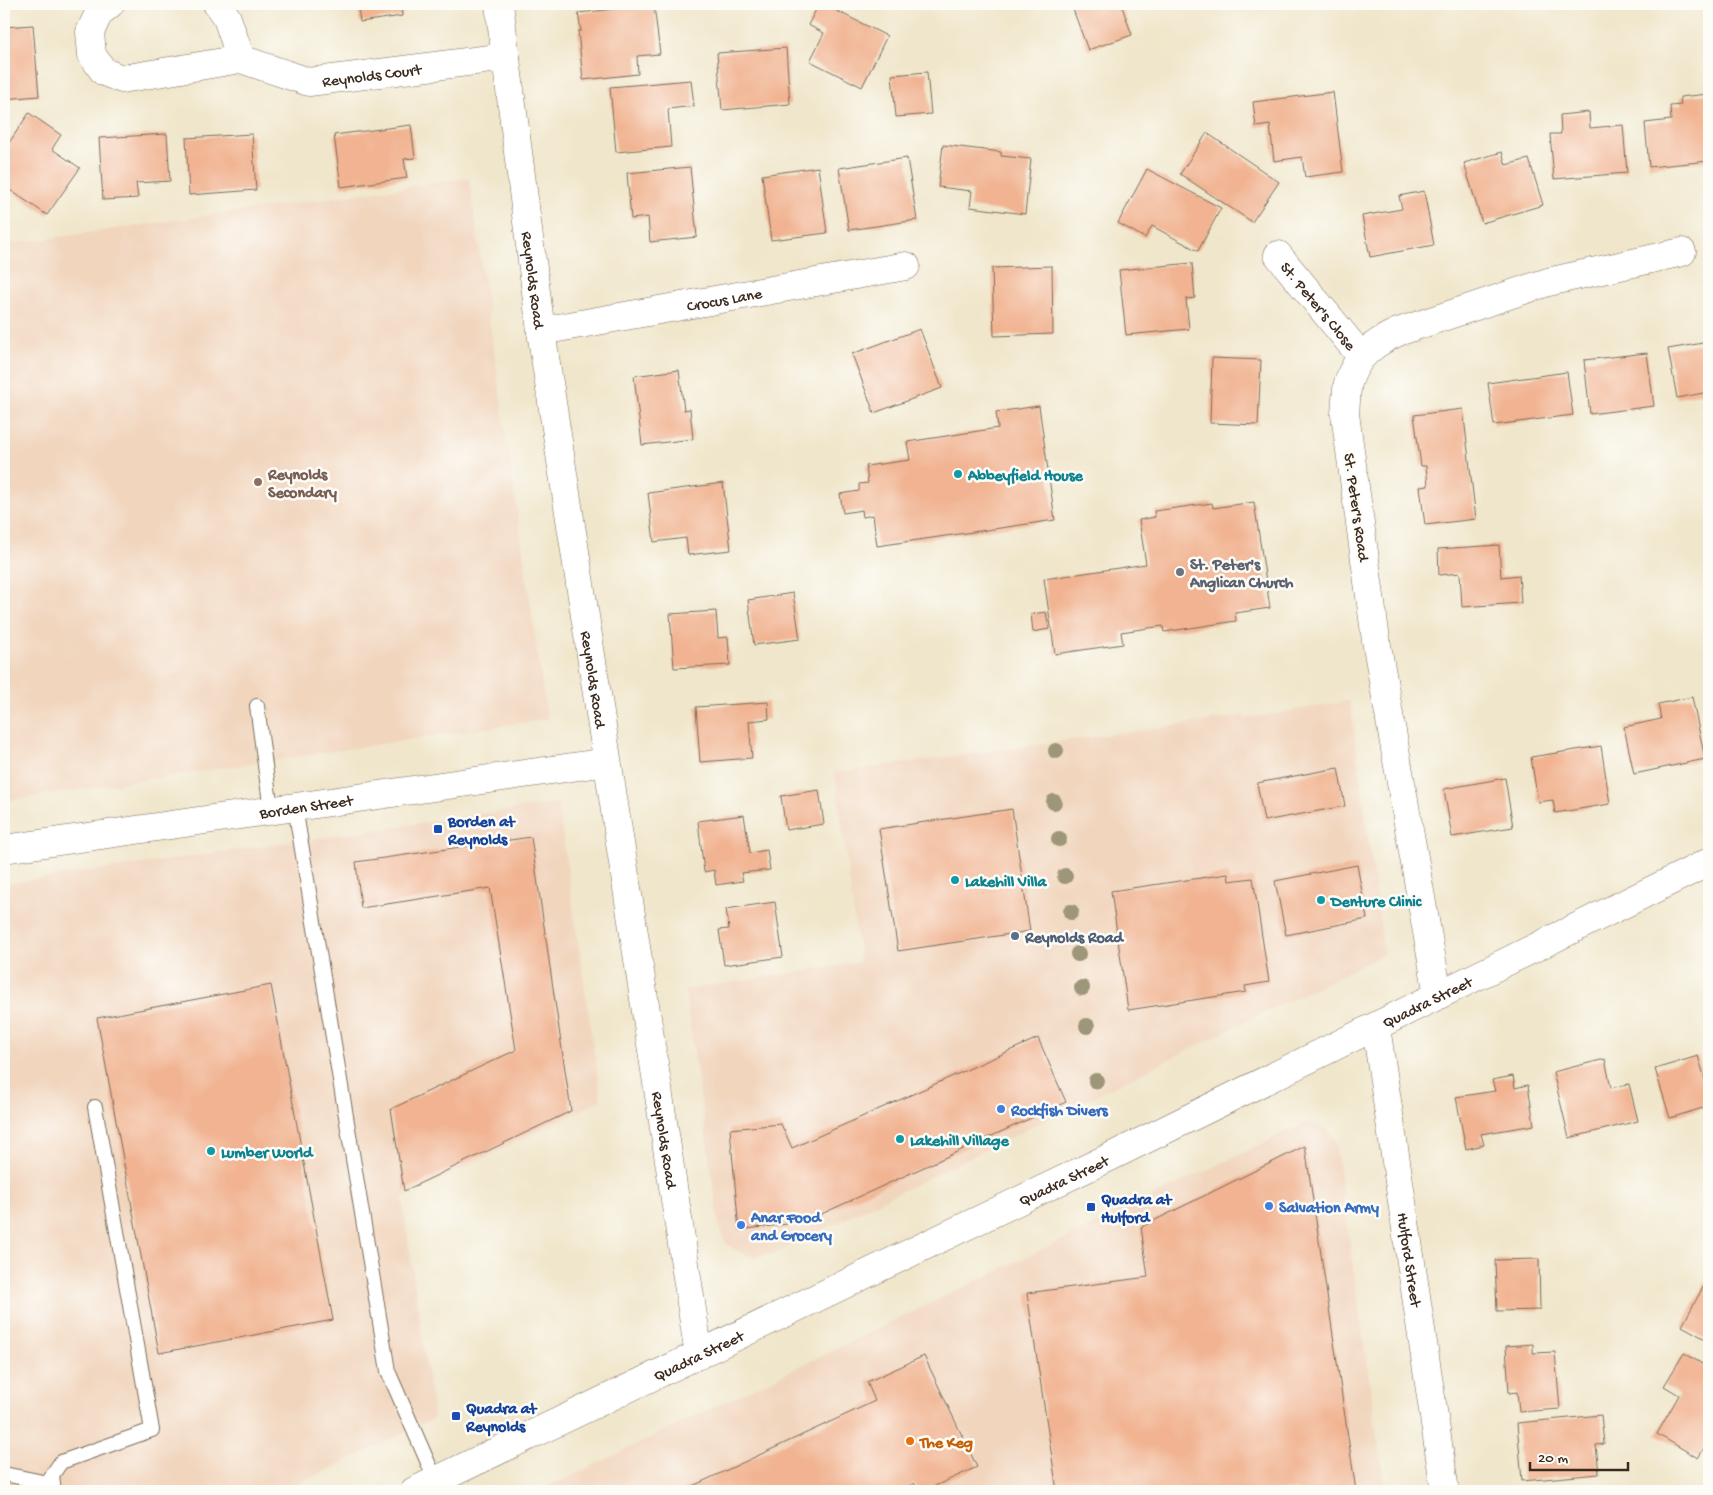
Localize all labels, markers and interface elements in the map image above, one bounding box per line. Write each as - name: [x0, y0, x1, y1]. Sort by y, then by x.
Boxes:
- street label: Reynolds Court: [321, 62, 424, 93]
- street label: Reynolds Road: [515, 230, 547, 332]
- street label: St. Peter's Close: [1275, 259, 1359, 356]
- street label: Crocus Lane: [686, 286, 764, 318]
- street label: St. Peter's Road: [1338, 452, 1372, 564]
- place label: Reynolds Secondary: [267, 467, 337, 504]
- place label: Abbeyfield House: [967, 467, 1084, 487]
- marker: Abbeyfield House: [952, 468, 964, 480]
- marker: Reynolds Secondary: [252, 476, 264, 488]
- place label: St. Peter's Anglican Church: [1189, 557, 1294, 594]
- marker: St. Peter's Anglican Church: [1174, 566, 1186, 578]
- street label: Reynolds Road: [574, 630, 608, 731]
- street label: Borden Street: [258, 793, 356, 825]
- place label: Borden at Reynolds: [447, 814, 516, 851]
- marker: Borden at Reynolds: [432, 823, 444, 835]
- marker: Lakehill Villa: [949, 874, 961, 886]
- place label: Lakehill Villa: [965, 874, 1047, 893]
- marker: Denture Clinic: [1315, 894, 1327, 906]
- place label: Denture Clinic: [1329, 894, 1423, 913]
- marker: Reynolds Road: [1009, 930, 1021, 942]
- place label: Reynolds Road: [1024, 930, 1125, 949]
- street label: Quadra Street: [1380, 973, 1478, 1034]
- street label: Reynolds Road: [645, 1090, 679, 1192]
- place label: Rockfish Divers: [1010, 1102, 1109, 1122]
- marker: Rockfish Divers: [995, 1103, 1007, 1115]
- marker: Lakehill Village: [894, 1133, 906, 1145]
- place label: Lakehill Village: [910, 1133, 1009, 1152]
- marker: Lumber World: [205, 1145, 217, 1157]
- place label: Lumber World: [221, 1145, 314, 1164]
- street label: Quadra Street: [1017, 1152, 1114, 1212]
- place label: Quadra at Hulford: [1101, 1192, 1173, 1229]
- marker: Salvation Army: [1263, 1200, 1275, 1212]
- place label: Salvation Army: [1279, 1200, 1379, 1219]
- marker: Quadra at Hulford: [1085, 1201, 1097, 1213]
- place label: Anar Food and Grocery: [750, 1210, 832, 1247]
- street label: Hulford Street: [1391, 1212, 1424, 1310]
- marker: Anar Food and Grocery: [735, 1219, 747, 1231]
- street label: Quadra Street: [651, 1328, 749, 1388]
- place label: Quadra at Reynolds: [465, 1401, 538, 1438]
- marker: Quadra at Reynolds: [450, 1410, 462, 1422]
- marker: The Keg: [904, 1435, 916, 1447]
- place label: The Keg: [918, 1435, 973, 1454]
- scale bar: [1530, 1440, 1628, 1472]
- text: 20 m: [1538, 1450, 1568, 1468]

